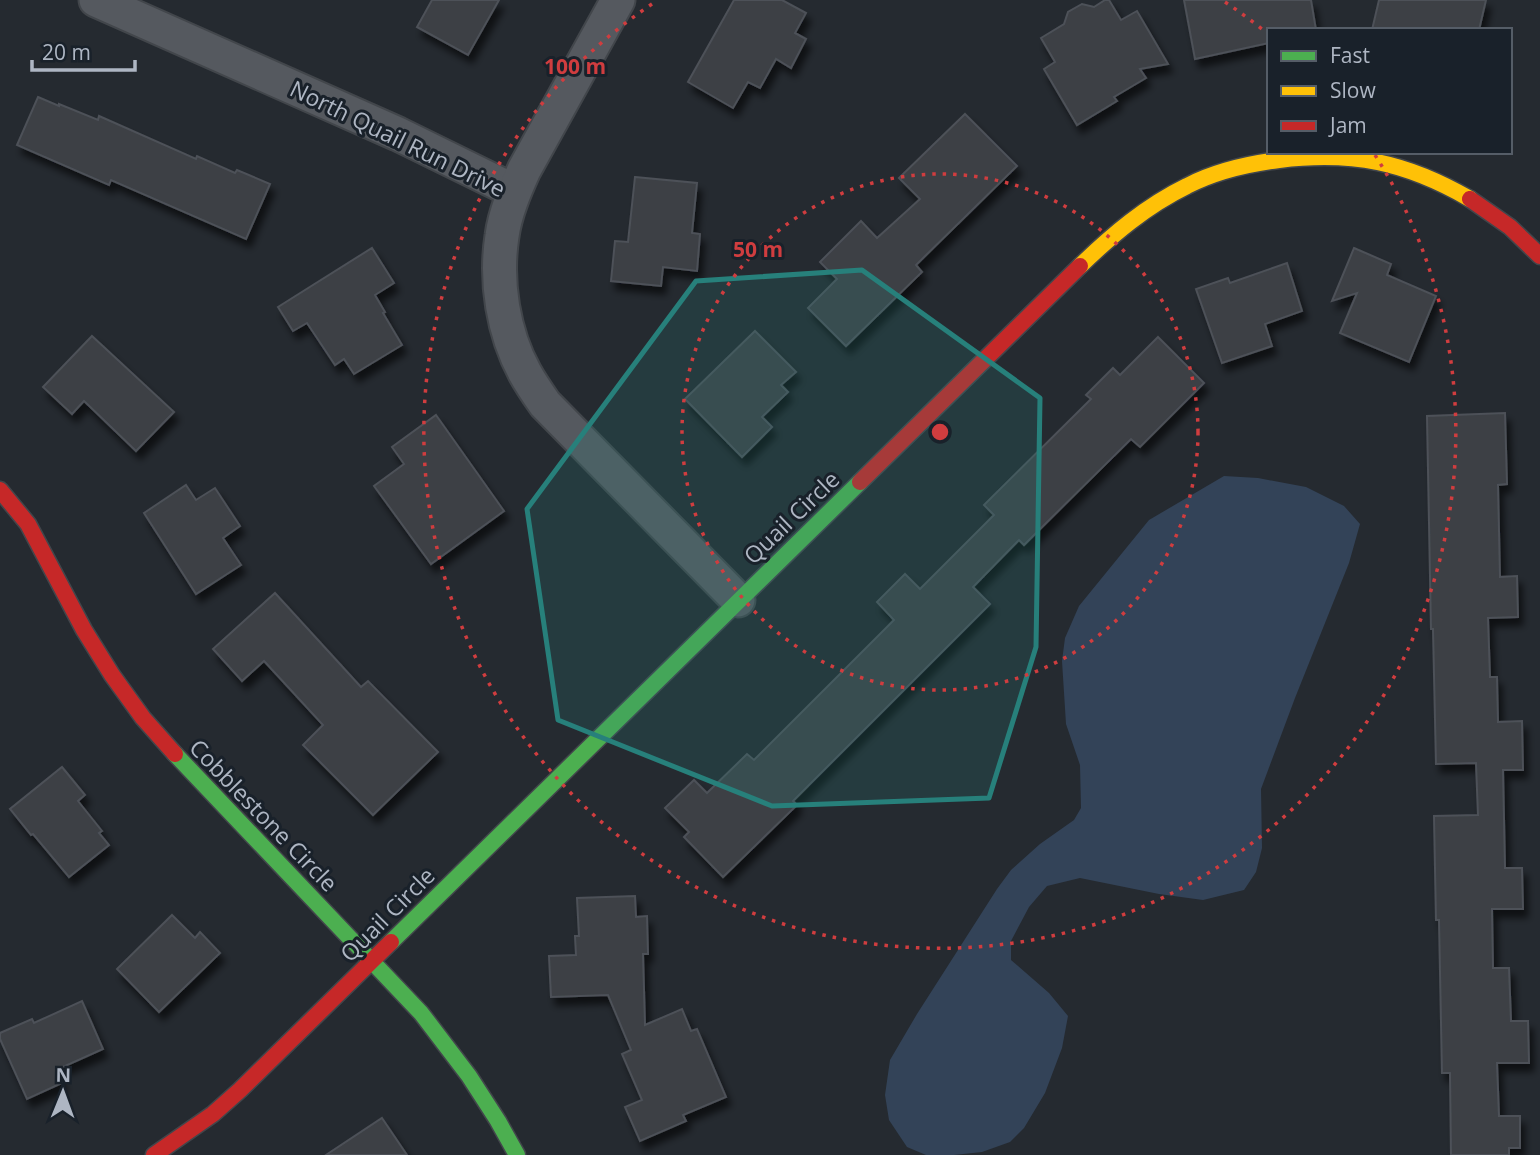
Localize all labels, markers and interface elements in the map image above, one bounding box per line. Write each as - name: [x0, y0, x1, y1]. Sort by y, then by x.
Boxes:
- scale bar: [32, 28, 135, 72]
- legend: [1267, 28, 1512, 154]
- text: 20 m: [42, 38, 91, 66]
- text: Fast: [1330, 41, 1370, 69]
- text: 100 m: [544, 52, 606, 80]
- street label: North Quail Run Drive: [285, 72, 511, 204]
- text: Slow: [1330, 76, 1376, 104]
- text: Jam: [1328, 111, 1367, 139]
- text: 50 m: [733, 235, 783, 263]
- centre of rings: [928, 420, 952, 444]
- street label: Quail Circle: [736, 463, 846, 571]
- street label: Cobblestone Circle: [183, 732, 345, 898]
- street label: Quail Circle: [333, 860, 441, 968]
- north arrow: [28, 1057, 98, 1127]
- text: N: [55, 1062, 71, 1088]

